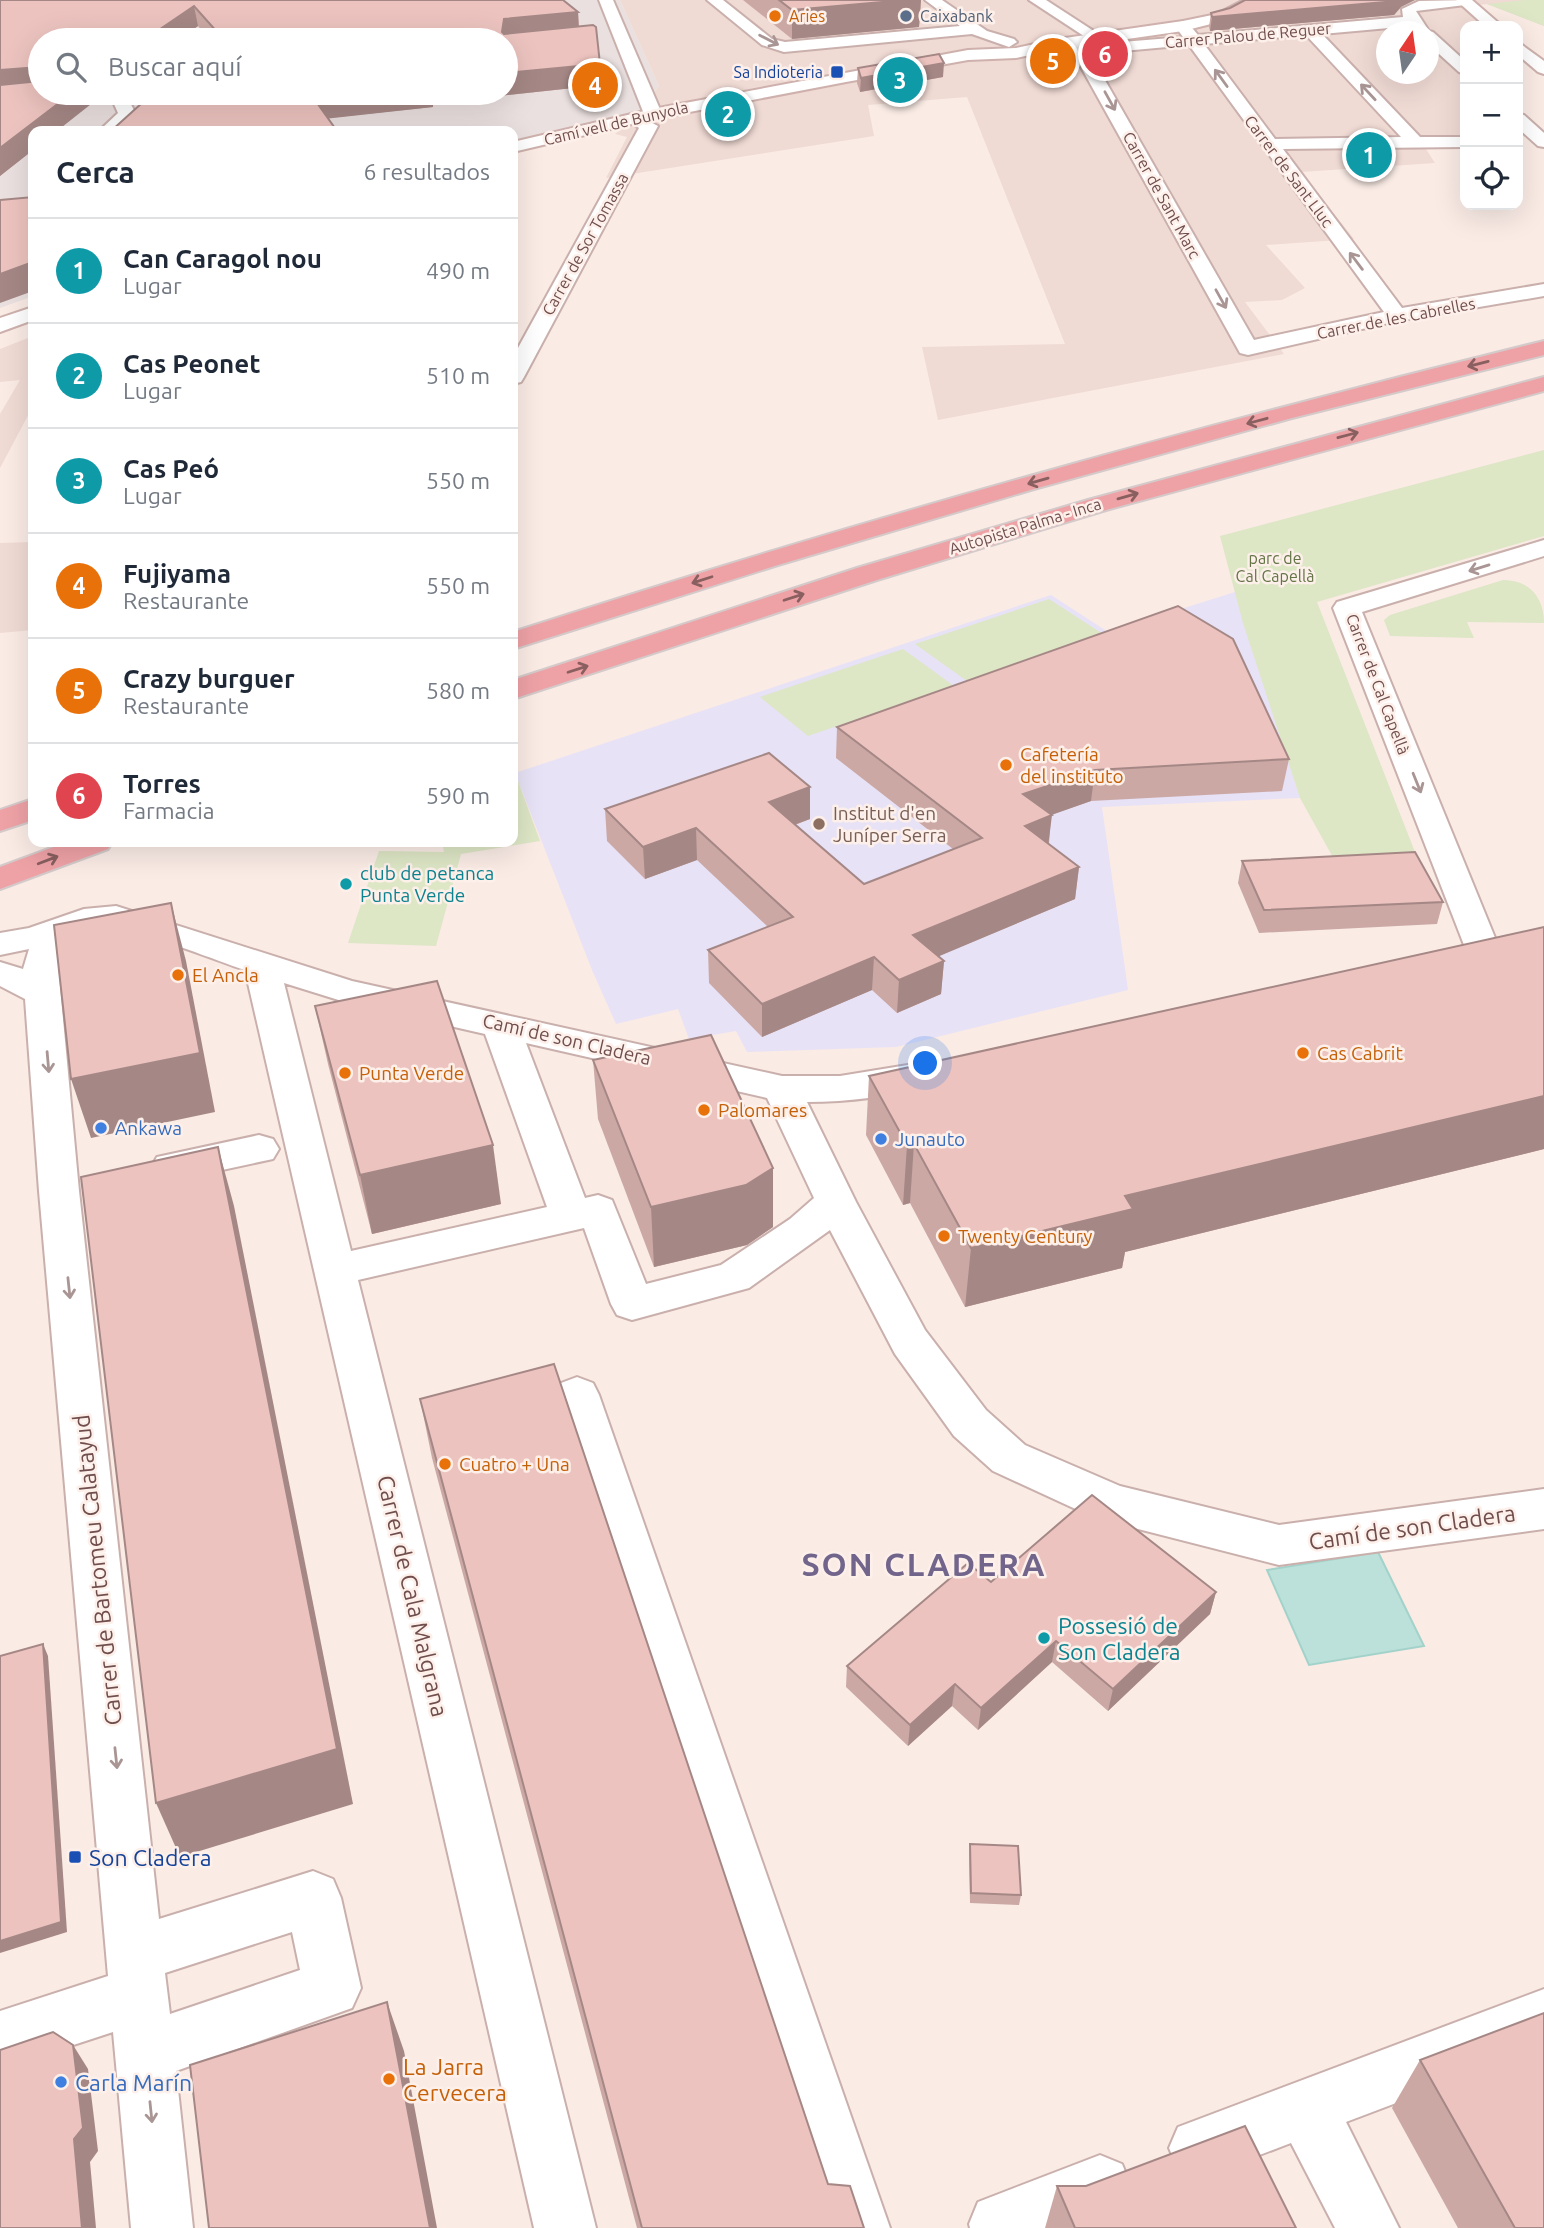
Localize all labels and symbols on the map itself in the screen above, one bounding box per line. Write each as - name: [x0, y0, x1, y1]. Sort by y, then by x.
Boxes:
- place label: Aries: [789, 7, 825, 25]
- place label: Caixabank: [920, 7, 993, 25]
- marker: Aries: [767, 8, 783, 24]
- marker: Caixabank: [898, 8, 914, 24]
- street label: Carrer Palou de Reguer: [1164, 19, 1332, 51]
- north arrow: [1376, 21, 1439, 84]
- pin: 6: [1082, 28, 1128, 80]
- one-way arrow: [758, 34, 779, 48]
- pin: 5: [1030, 35, 1076, 87]
- pin: 3: [877, 54, 923, 106]
- pin: 4: [572, 59, 618, 111]
- place label: Sa Indioteria: [734, 63, 823, 81]
- marker: Sa Indioteria: [829, 64, 845, 80]
- one-way arrow: [1214, 69, 1228, 88]
- one-way arrow: [1360, 84, 1377, 101]
- pin: 2: [705, 88, 751, 140]
- one-way arrow: [1103, 90, 1117, 110]
- street label: Camí vell de Bunyola: [542, 98, 690, 148]
- street label: Carrer de Sant Lluc: [1241, 112, 1337, 231]
- street label: Carrer de Sant Marc: [1120, 129, 1205, 262]
- pin: 1: [1346, 129, 1392, 181]
- street label: Carrer de Sor Tomassa: [538, 170, 632, 318]
- one-way arrow: [1349, 252, 1364, 271]
- one-way arrow: [1214, 289, 1228, 309]
- street label: Carrer de les Cabrelles: [1315, 294, 1477, 342]
- one-way arrow: [1467, 358, 1490, 371]
- one-way arrow: [1247, 415, 1269, 428]
- one-way arrow: [1336, 428, 1358, 441]
- one-way arrow: [1027, 475, 1050, 488]
- one-way arrow: [1117, 488, 1139, 501]
- street label: Autopista Palma - Inca: [947, 494, 1103, 558]
- park label: parc de Cal Capellà: [1236, 549, 1314, 585]
- one-way arrow: [1468, 562, 1490, 575]
- one-way arrow: [692, 575, 714, 588]
- one-way arrow: [782, 590, 804, 603]
- street label: Carrer de Cal Capellà: [1343, 611, 1413, 757]
- one-way arrow: [566, 662, 588, 674]
- place label: Cafetería del instituto: [1020, 743, 1124, 787]
- marker: Cafetería del instituto: [998, 757, 1014, 773]
- one-way arrow: [1411, 771, 1424, 793]
- place label: Institut d'en Juníper Serra: [833, 802, 946, 846]
- marker: Institut d'en Juníper Serra: [811, 816, 827, 832]
- one-way arrow: [36, 853, 58, 866]
- place label: club de petanca Punta Verde: [360, 862, 494, 906]
- marker: club de petanca Punta Verde: [338, 876, 354, 892]
- place label: El Ancla: [192, 964, 259, 986]
- marker: El Ancla: [170, 967, 186, 983]
- street label: Camí de son Cladera: [481, 1009, 653, 1069]
- place label: Cas Cabrit: [1317, 1042, 1403, 1064]
- marker: Cas Cabrit: [1295, 1045, 1311, 1061]
- your location: [908, 1046, 942, 1080]
- one-way arrow: [42, 1050, 55, 1073]
- place label: Punta Verde: [359, 1062, 464, 1084]
- marker: Punta Verde: [337, 1065, 353, 1081]
- place label: Palomares: [718, 1099, 807, 1121]
- marker: Palomares: [696, 1102, 712, 1118]
- place label: Ankawa: [115, 1117, 182, 1139]
- marker: Ankawa: [93, 1120, 109, 1136]
- place label: Junauto: [895, 1128, 965, 1150]
- marker: Junauto: [873, 1131, 889, 1147]
- place label: Twenty Century: [958, 1225, 1092, 1247]
- marker: Twenty Century: [936, 1228, 952, 1244]
- one-way arrow: [63, 1276, 76, 1299]
- street label: Carrer de Bartomeu Calatayud: [68, 1413, 126, 1727]
- place label: Cuatro + Una: [459, 1453, 570, 1475]
- marker: Cuatro + Una: [437, 1456, 453, 1472]
- street label: Carrer de Cala Malgrana: [373, 1473, 453, 1719]
- street label: Camí de son Cladera: [1307, 1500, 1517, 1554]
- district label: SON CLADERA: [801, 1546, 1047, 1582]
- place label: Possesió de Son Cladera: [1058, 1613, 1181, 1664]
- marker: Possesió de Son Cladera: [1036, 1630, 1052, 1646]
- one-way arrow: [110, 1747, 123, 1769]
- place label: Son Cladera: [89, 1845, 212, 1870]
- marker: Son Cladera: [67, 1849, 83, 1865]
- place label: La Jarra Cervecera: [403, 2054, 507, 2105]
- place label: Carla Marín: [75, 2070, 192, 2095]
- marker: La Jarra Cervecera: [381, 2071, 397, 2087]
- marker: Carla Marín: [53, 2074, 69, 2090]
- one-way arrow: [145, 2100, 158, 2123]

